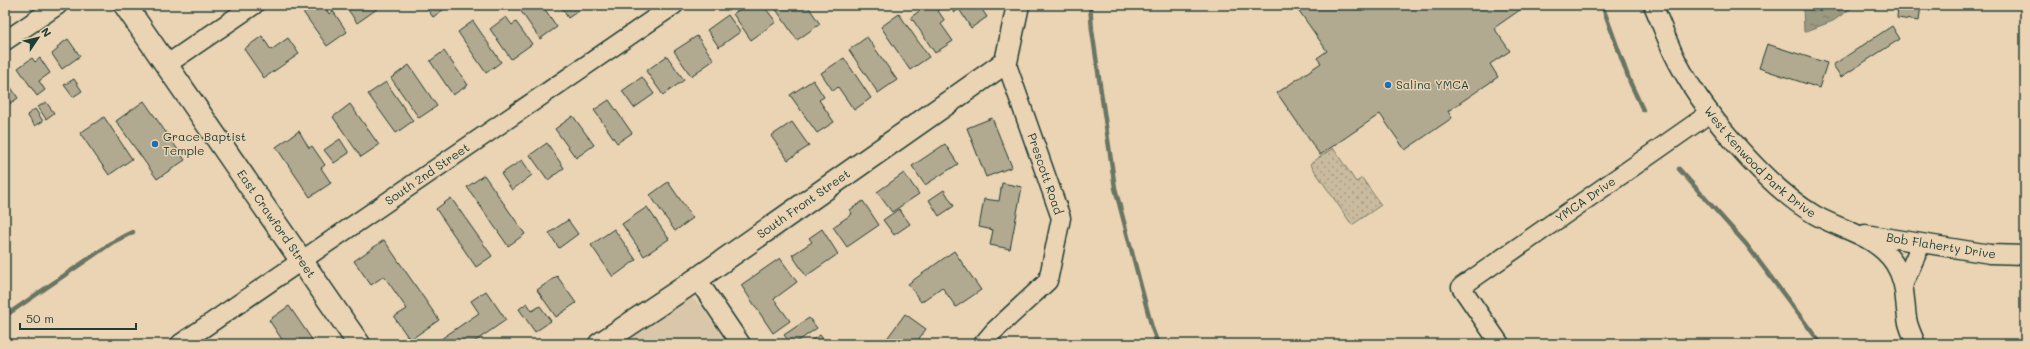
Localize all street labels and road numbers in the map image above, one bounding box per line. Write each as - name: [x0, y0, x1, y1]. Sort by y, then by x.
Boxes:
- street label: West Kenwood Park Drive: [1701, 103, 1819, 221]
- street label: Prescott Road: [1025, 131, 1067, 217]
- street label: South 2nd Street: [381, 139, 472, 208]
- street label: South Front Street: [753, 165, 853, 242]
- street label: East Crawford Street: [234, 166, 320, 281]
- street label: YMCA Drive: [1552, 173, 1618, 226]
- street label: Bob Flaherty Drive: [1885, 229, 1996, 261]

